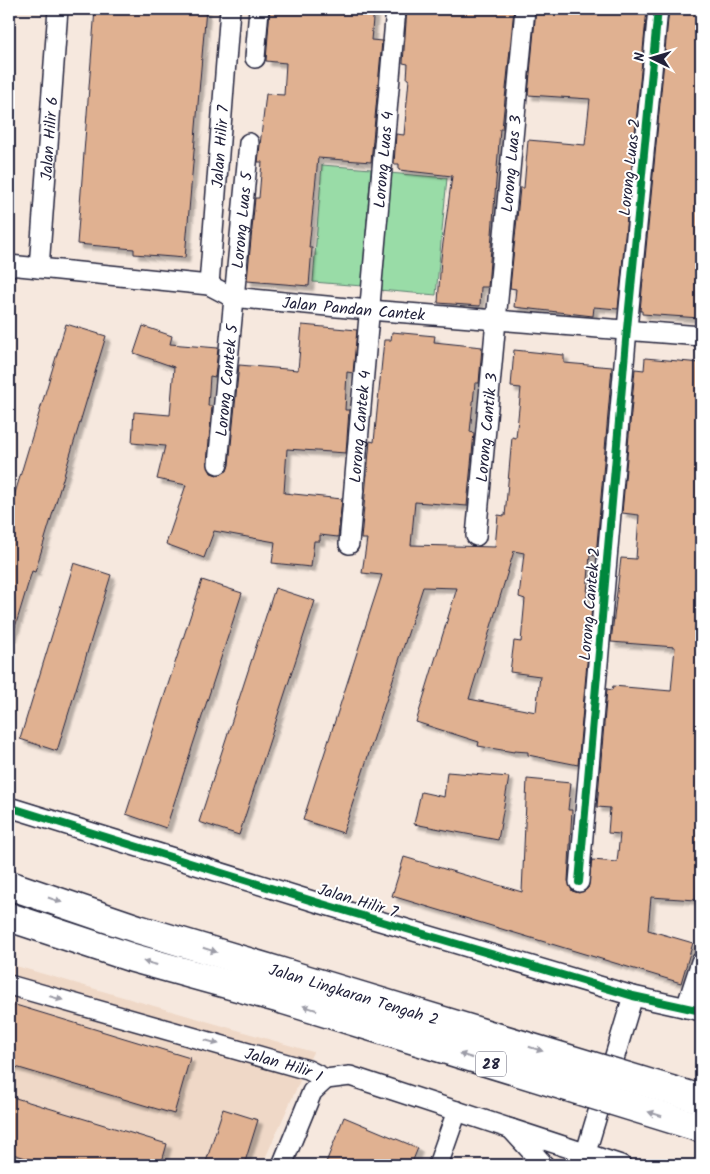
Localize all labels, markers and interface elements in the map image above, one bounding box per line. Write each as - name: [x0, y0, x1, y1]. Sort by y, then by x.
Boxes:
- north arrow: [628, 32, 678, 82]
- text: N: [629, 51, 651, 62]
- street label: Jalan Hilir 6: [34, 96, 66, 181]
- street label: Jalan Hilir 7: [205, 104, 237, 189]
- street label: Lorong Luas 4: [368, 110, 401, 209]
- street label: Lorong Luas 3: [495, 114, 529, 213]
- street label: Lorong Luas 2: [613, 117, 648, 217]
- street label: Lorong Luas 5: [226, 169, 260, 270]
- street label: Jalan Pandan Cantek: [281, 291, 426, 328]
- street label: Lorong Cantek 5: [210, 322, 246, 438]
- street label: Lorong Cantek 4: [343, 369, 378, 484]
- street label: Lorong Cantik 3: [470, 372, 505, 483]
- street label: Lorong Cantek 2: [573, 547, 608, 662]
- street label: Jalan Hilir 7: [314, 877, 401, 926]
- one-way arrow: [48, 897, 63, 905]
- one-way arrow: [202, 947, 217, 955]
- street label: Jalan Lingkaran Tengah 2: [266, 958, 442, 1033]
- one-way arrow: [142, 959, 157, 967]
- one-way arrow: [48, 995, 63, 1003]
- one-way arrow: [303, 1004, 318, 1012]
- one-way arrow: [205, 1039, 220, 1047]
- street label: Jalan Hilir 1: [242, 1042, 327, 1089]
- one-way arrow: [528, 1045, 543, 1053]
- one-way arrow: [458, 1051, 473, 1059]
- road number: 28: [476, 1052, 506, 1076]
- one-way arrow: [647, 1109, 662, 1117]

